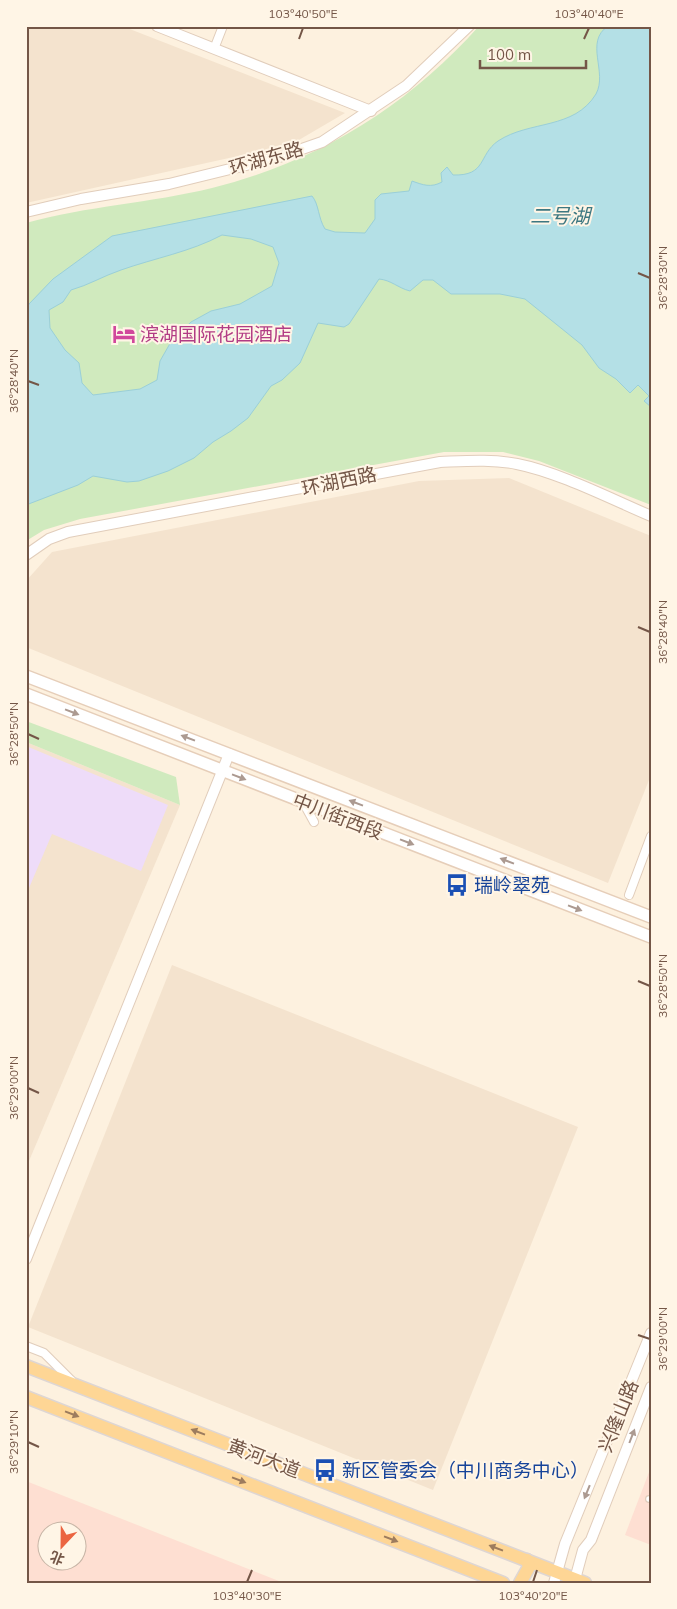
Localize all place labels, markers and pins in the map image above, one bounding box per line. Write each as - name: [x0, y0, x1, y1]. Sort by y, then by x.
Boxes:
- hotel icon: 滨湖国际花园酒店: [111, 321, 137, 347]
- place label: 滨湖国际花园酒店: [140, 322, 292, 346]
- bus stop icon: 瑞岭翠苑: [444, 872, 470, 898]
- place label: 瑞岭翠苑: [474, 873, 550, 897]
- bus stop icon: 新区管委会（中川商务中心）: [312, 1457, 338, 1483]
- place label: 新区管委会（中川商务中心）: [342, 1458, 589, 1482]

